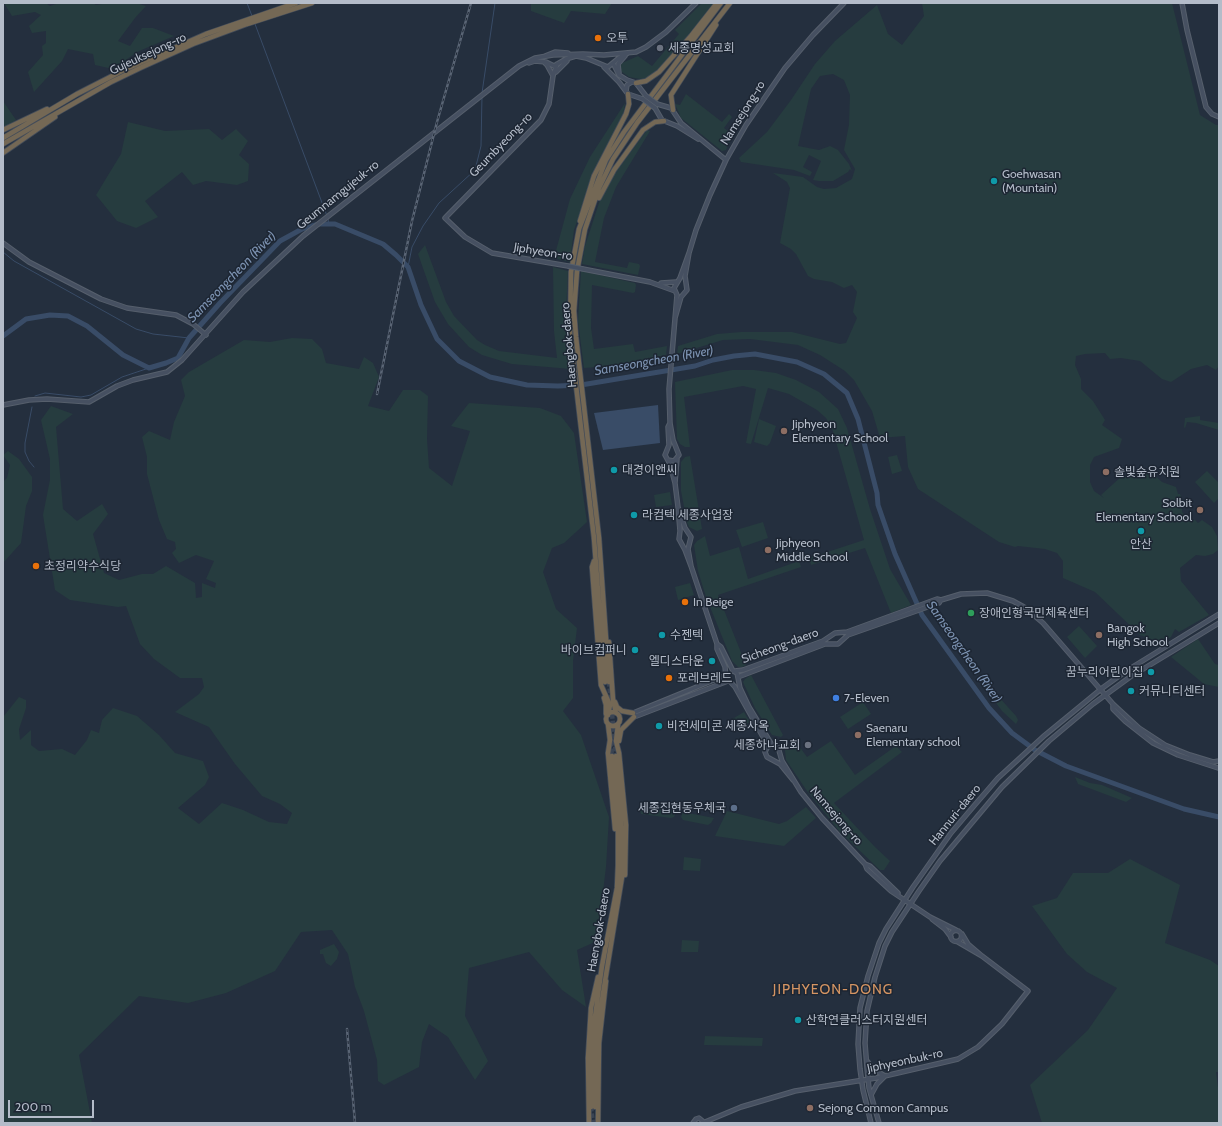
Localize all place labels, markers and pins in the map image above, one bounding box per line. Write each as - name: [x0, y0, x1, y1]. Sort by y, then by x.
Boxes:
- place label: 오투: [606, 31, 628, 45]
- marker: 오투: [593, 33, 603, 43]
- place label: 세종명성교회: [668, 41, 734, 55]
- marker: 세종명성교회: [655, 43, 665, 53]
- place label: Goehwasan (Mountain): [1002, 167, 1061, 195]
- marker: Goehwasan (Mountain): [989, 176, 999, 186]
- place label: Jiphyeon Elementary School: [792, 417, 888, 445]
- marker: Jiphyeon Elementary School: [779, 426, 789, 436]
- place label: 대경이앤씨: [622, 463, 677, 477]
- marker: 대경이앤씨: [609, 465, 619, 475]
- place label: 솔빛숲유치원: [1114, 465, 1180, 479]
- marker: 솔빛숲유치원: [1101, 467, 1111, 477]
- place label: Solbit Elementary School: [1096, 496, 1192, 524]
- marker: Solbit Elementary School: [1195, 505, 1205, 515]
- place label: 라컴텍 세종사업장: [642, 508, 733, 522]
- marker: 라컴텍 세종사업장: [629, 510, 639, 520]
- marker: 안산: [1136, 526, 1146, 536]
- place label: Jiphyeon Middle School: [776, 536, 848, 564]
- place label: 안산: [1130, 537, 1152, 551]
- marker: Jiphyeon Middle School: [763, 545, 773, 555]
- place label: 초정리약수식당: [44, 559, 121, 573]
- marker: 초정리약수식당: [31, 561, 41, 571]
- place label: In Beige: [693, 595, 733, 609]
- marker: In Beige: [680, 597, 690, 607]
- place label: 장애인형국민체육센터: [979, 606, 1089, 620]
- marker: 장애인형국민체육센터: [966, 608, 976, 618]
- place label: Bangok High School: [1107, 621, 1168, 649]
- place label: 수젠텍: [670, 628, 703, 642]
- marker: 수젠텍: [657, 630, 667, 640]
- marker: Bangok High School: [1094, 630, 1104, 640]
- place label: 바이브컴퍼니: [561, 643, 627, 657]
- marker: 바이브컴퍼니: [630, 645, 640, 655]
- place label: 엘디스타운: [649, 654, 704, 668]
- marker: 엘디스타운: [707, 656, 717, 666]
- place label: 꿈누리어린이집: [1066, 665, 1143, 679]
- marker: 꿈누리어린이집: [1146, 667, 1156, 677]
- place label: 포레브레드: [677, 671, 732, 685]
- marker: 포레브레드: [664, 673, 674, 683]
- place label: 커뮤니티센터: [1139, 684, 1205, 698]
- marker: 커뮤니티센터: [1126, 686, 1136, 696]
- place label: 7-Eleven: [844, 691, 889, 705]
- marker: 7-Eleven: [831, 693, 841, 703]
- place label: 비전세미콘 세종사옥: [667, 719, 769, 733]
- marker: 비전세미콘 세종사옥: [654, 721, 664, 731]
- place label: Saenaru Elementary school: [866, 721, 960, 749]
- marker: Saenaru Elementary school: [853, 730, 863, 740]
- place label: 세종하나교회: [734, 738, 800, 752]
- marker: 세종하나교회: [803, 740, 813, 750]
- place label: 세종집현동우체국: [638, 801, 726, 815]
- marker: 세종집현동우체국: [729, 803, 739, 813]
- place label: 산학연클러스터지원센터: [806, 1013, 927, 1027]
- marker: 산학연클러스터지원센터: [793, 1015, 803, 1025]
- place label: Sejong Common Campus: [818, 1101, 948, 1115]
- marker: Sejong Common Campus: [805, 1103, 815, 1113]

